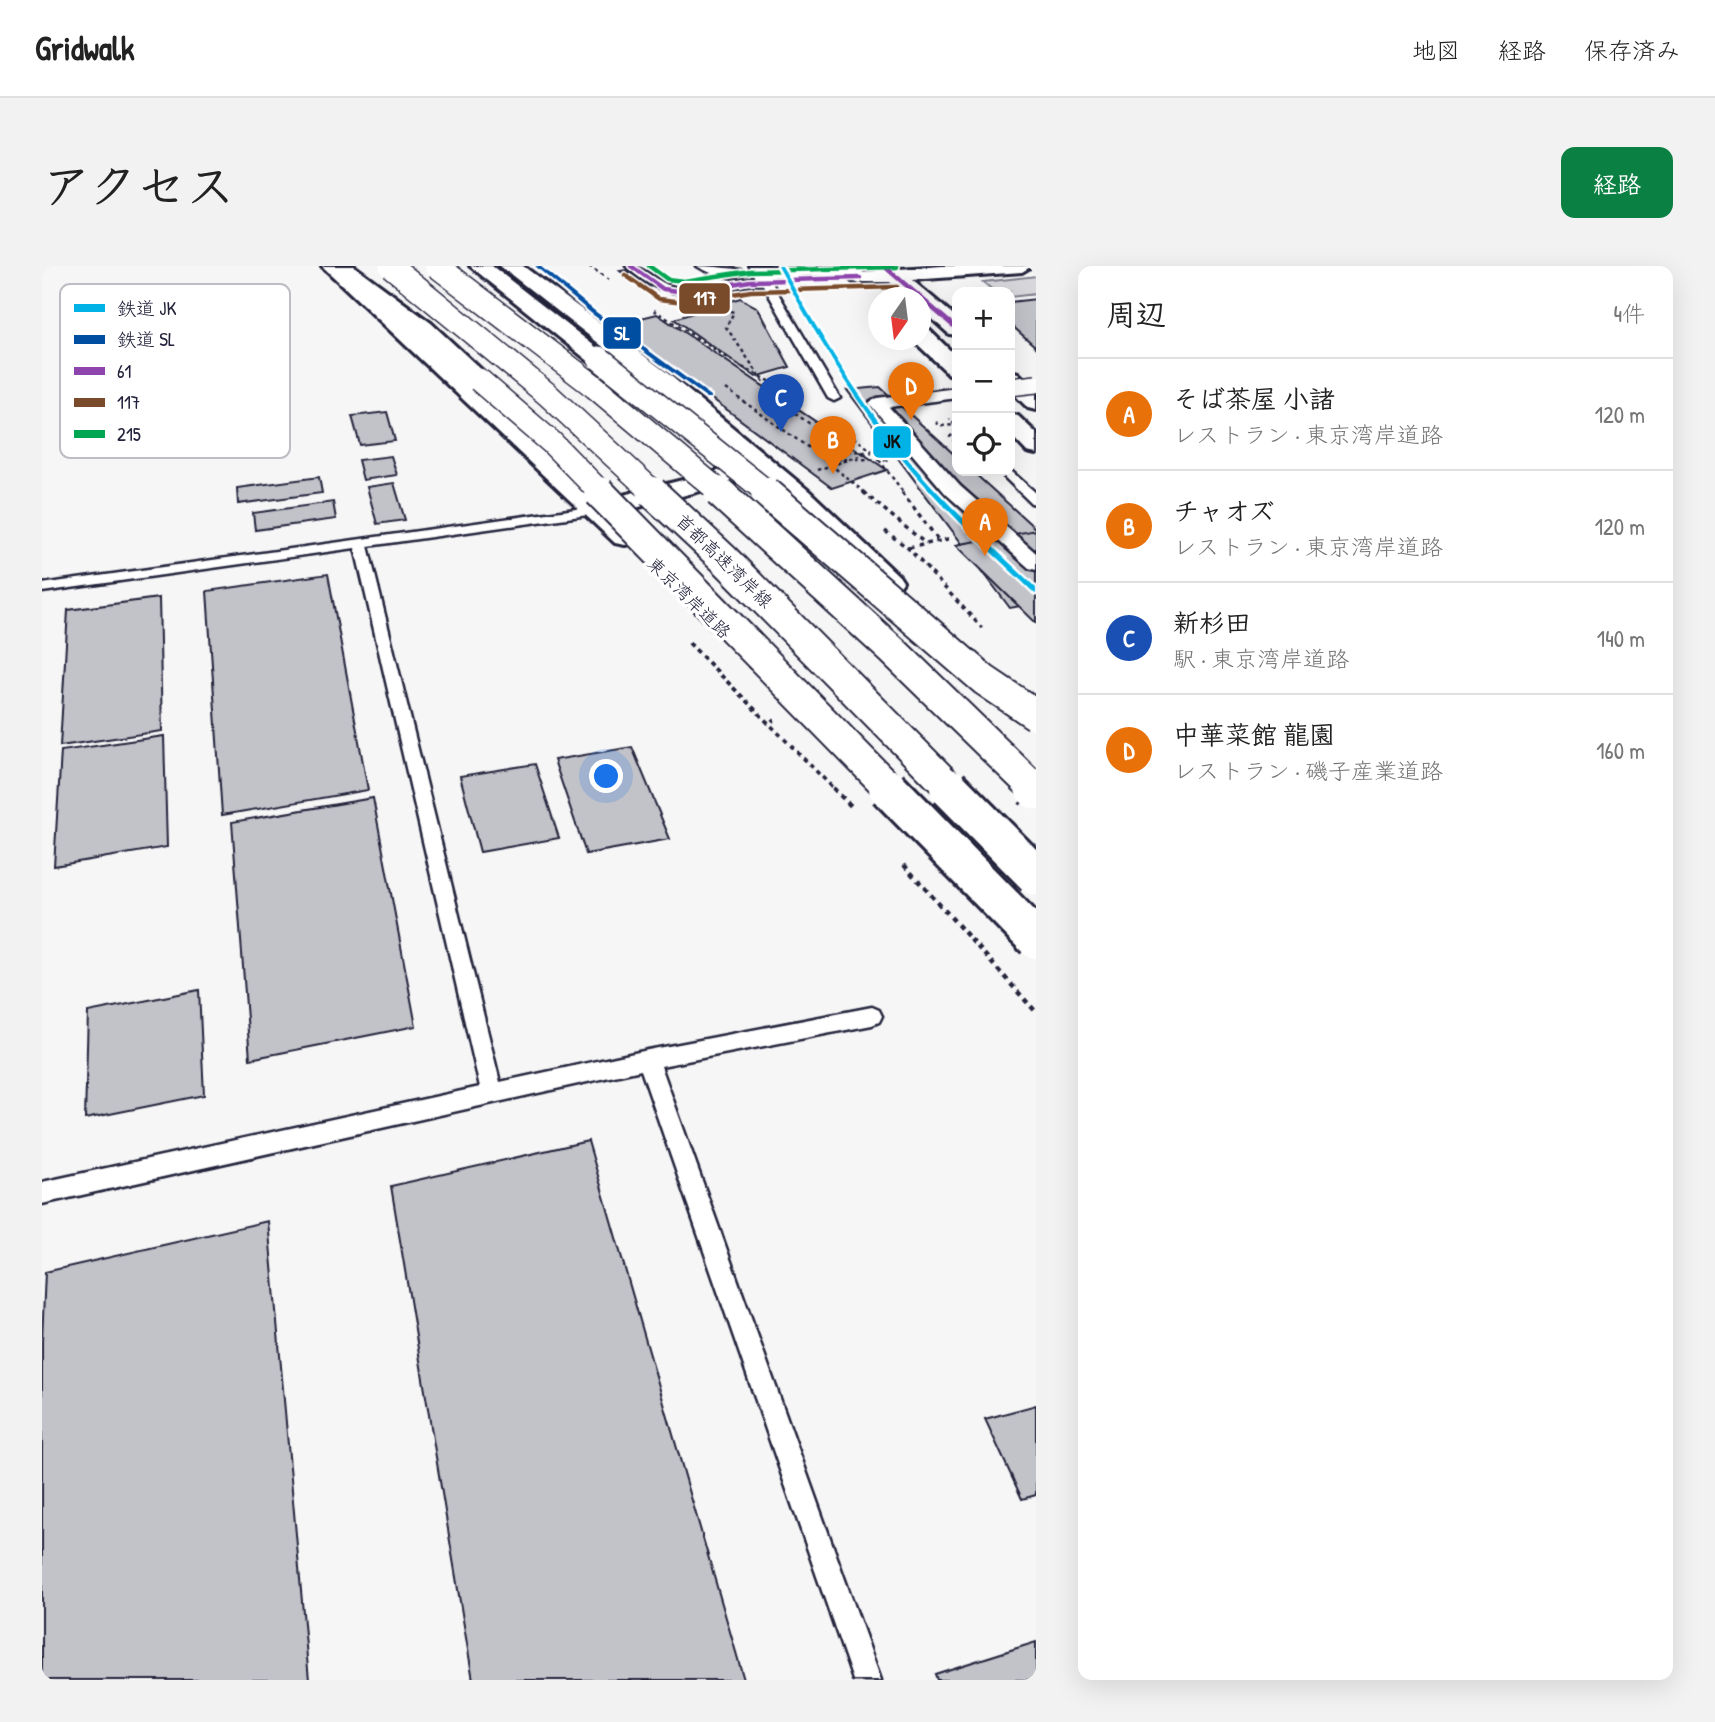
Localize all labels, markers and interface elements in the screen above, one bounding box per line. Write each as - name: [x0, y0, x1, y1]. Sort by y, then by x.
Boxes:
- text: Gridwalk: [35, 26, 135, 70]
- text: 地図: [1412, 34, 1460, 66]
- text: 経路: [1498, 34, 1546, 66]
- text: 保存済み: [1584, 34, 1680, 66]
- button: 経路: [1561, 147, 1673, 218]
- text: アクセス: [42, 152, 235, 218]
- line badge: 117: [678, 282, 731, 315]
- legend: [60, 284, 290, 458]
- text: 117: [693, 285, 717, 311]
- north arrow: [868, 287, 931, 350]
- map controls: [952, 287, 1015, 476]
- button: +: [952, 287, 1015, 350]
- text: 周辺: [1106, 294, 1166, 334]
- text: 鉄道 JK: [117, 295, 176, 321]
- text: 4件: [1613, 298, 1645, 329]
- line badge: SL: [602, 316, 642, 350]
- text: SL: [614, 320, 630, 346]
- text: 鉄道 SL: [117, 326, 175, 352]
- button: −: [952, 350, 1015, 413]
- text: 61: [117, 358, 132, 384]
- pin: D: [888, 362, 934, 420]
- pin: C: [758, 374, 804, 432]
- text: そば茶屋 小諸: [1173, 381, 1335, 416]
- text: 117: [117, 389, 140, 415]
- text: A: [1123, 399, 1135, 430]
- text: 120 m: [1595, 399, 1645, 430]
- button: locate: [952, 413, 1015, 476]
- pin: B: [810, 416, 856, 474]
- text: レストラン · 東京湾岸道路: [1173, 419, 1443, 450]
- text: 215: [117, 421, 141, 447]
- line badge: JK: [872, 425, 912, 459]
- text: JK: [884, 428, 901, 454]
- text: チャオズ: [1173, 493, 1274, 528]
- pin: A: [962, 498, 1008, 556]
- street label: 首都高速湾岸線: [670, 508, 778, 613]
- text: B: [1123, 511, 1135, 542]
- text: 120 m: [1595, 511, 1645, 542]
- text: レストラン · 東京湾岸道路: [1173, 531, 1443, 562]
- street label: 東京湾岸道路: [642, 551, 737, 644]
- text: 新杉田: [1173, 605, 1251, 640]
- text: C: [1123, 623, 1135, 654]
- text: 140 m: [1597, 623, 1645, 654]
- text: 駅 · 東京湾岸道路: [1173, 643, 1349, 674]
- text: 中華菜館 龍園: [1173, 717, 1335, 752]
- text: D: [1124, 735, 1134, 766]
- text: 160 m: [1596, 735, 1645, 766]
- text: レストラン · 磯子産業道路: [1173, 755, 1443, 786]
- your location: [589, 759, 623, 793]

